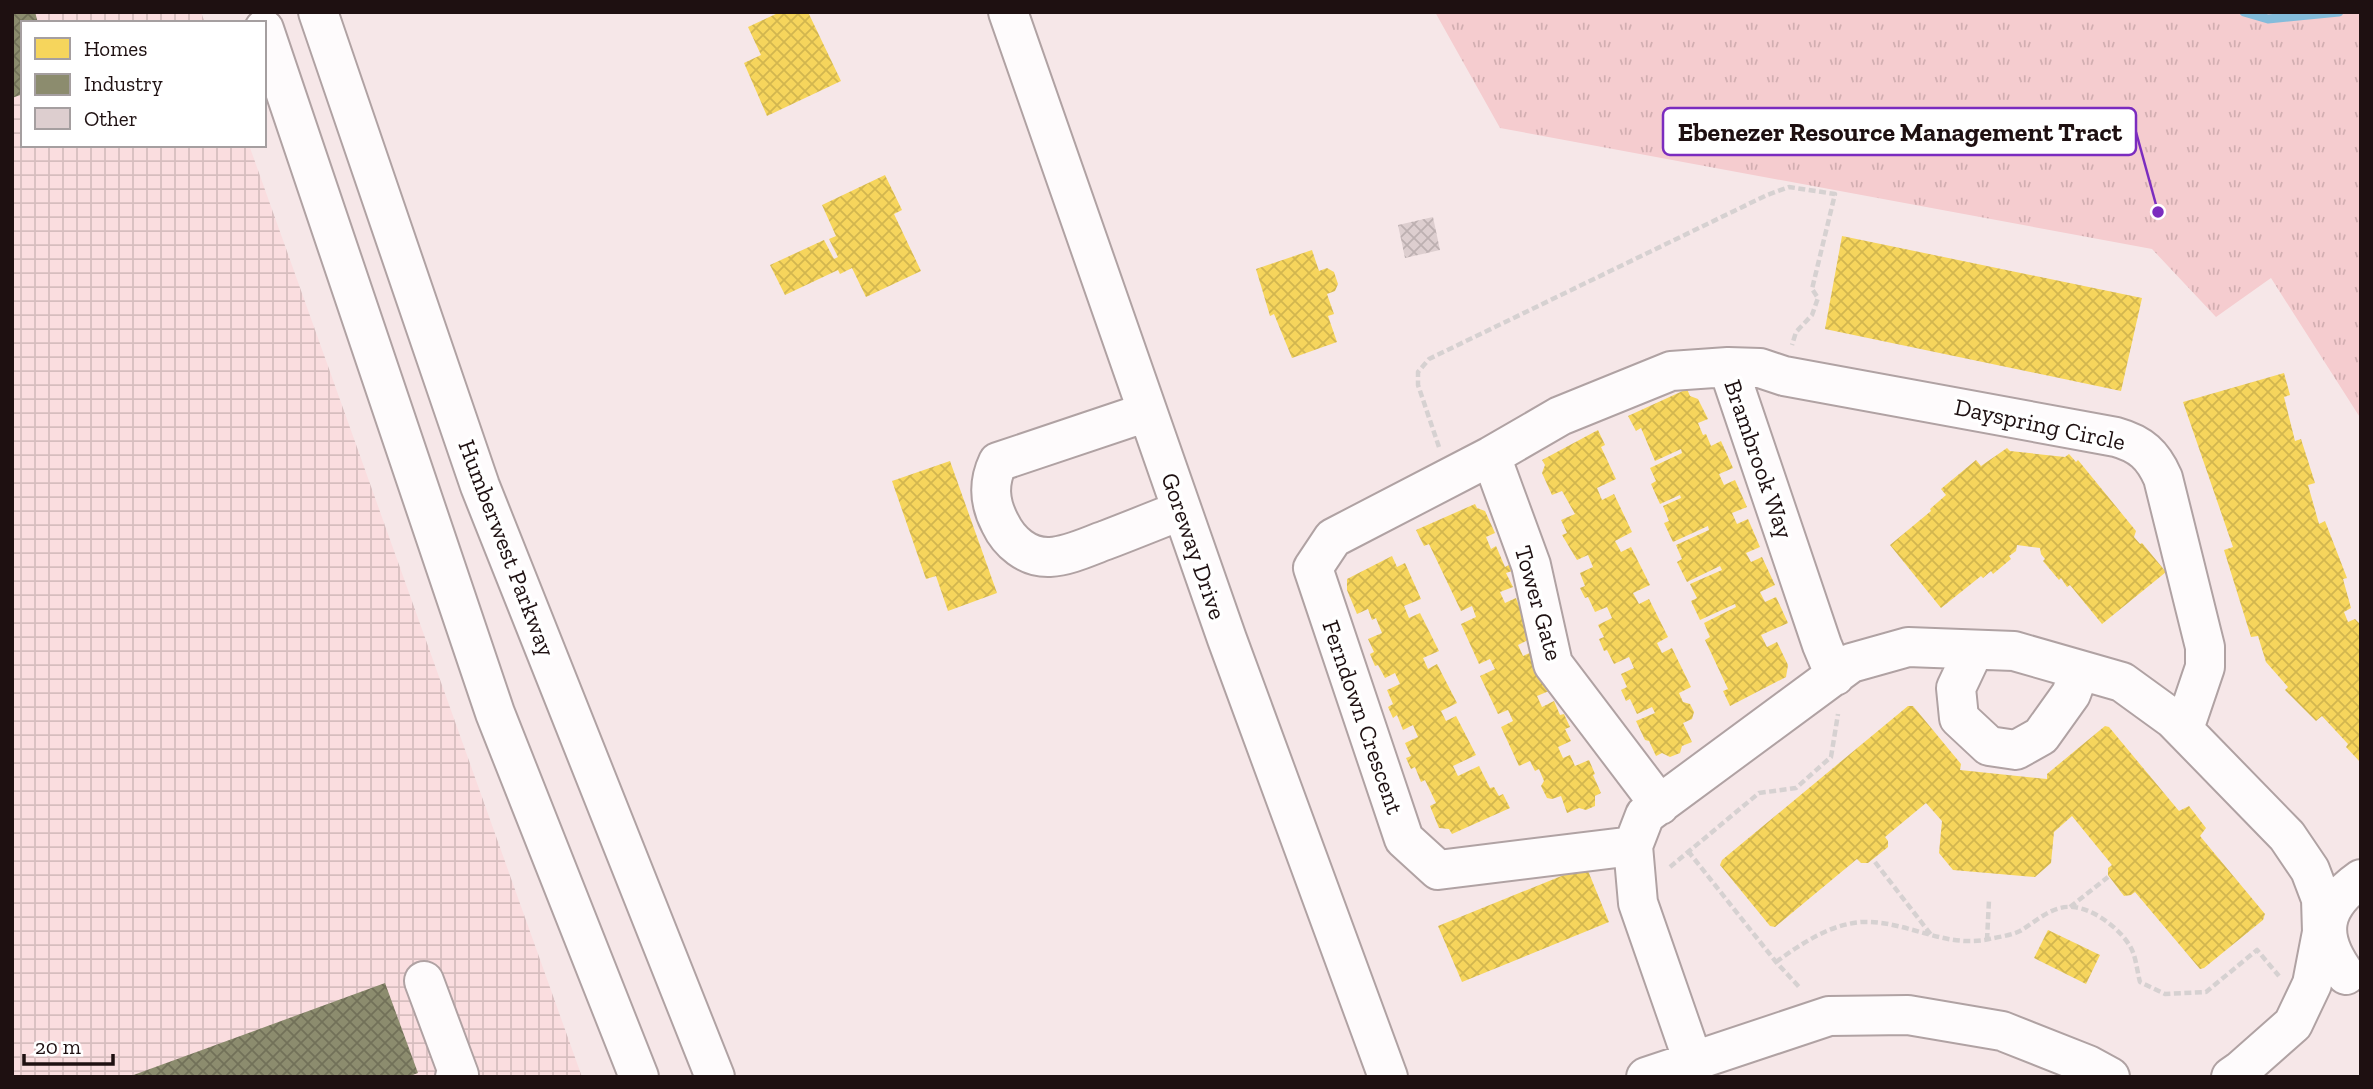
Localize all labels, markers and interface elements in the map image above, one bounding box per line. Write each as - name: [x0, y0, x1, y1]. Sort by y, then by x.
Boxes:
- legend: [21, 21, 266, 147]
- text: Homes: [84, 36, 147, 61]
- text: Industry: [84, 71, 163, 96]
- text: Other: [84, 106, 138, 131]
- callout: Ebenezer Resource Management Tract: [1663, 108, 2136, 155]
- text: Ebenezer Resource Management Tract: [1678, 116, 2123, 148]
- street label: Brambrook Way: [1718, 376, 1800, 543]
- street label: Dayspring Circle: [1952, 392, 2128, 456]
- street label: Humberwest Parkway: [452, 436, 562, 661]
- street label: Goreway Drive: [1155, 469, 1233, 623]
- street label: Tower Gate: [1509, 542, 1569, 664]
- street label: Ferndown Crescent: [1316, 616, 1410, 818]
- scale bar: [24, 1023, 114, 1066]
- text: 20 m: [35, 1034, 81, 1059]

